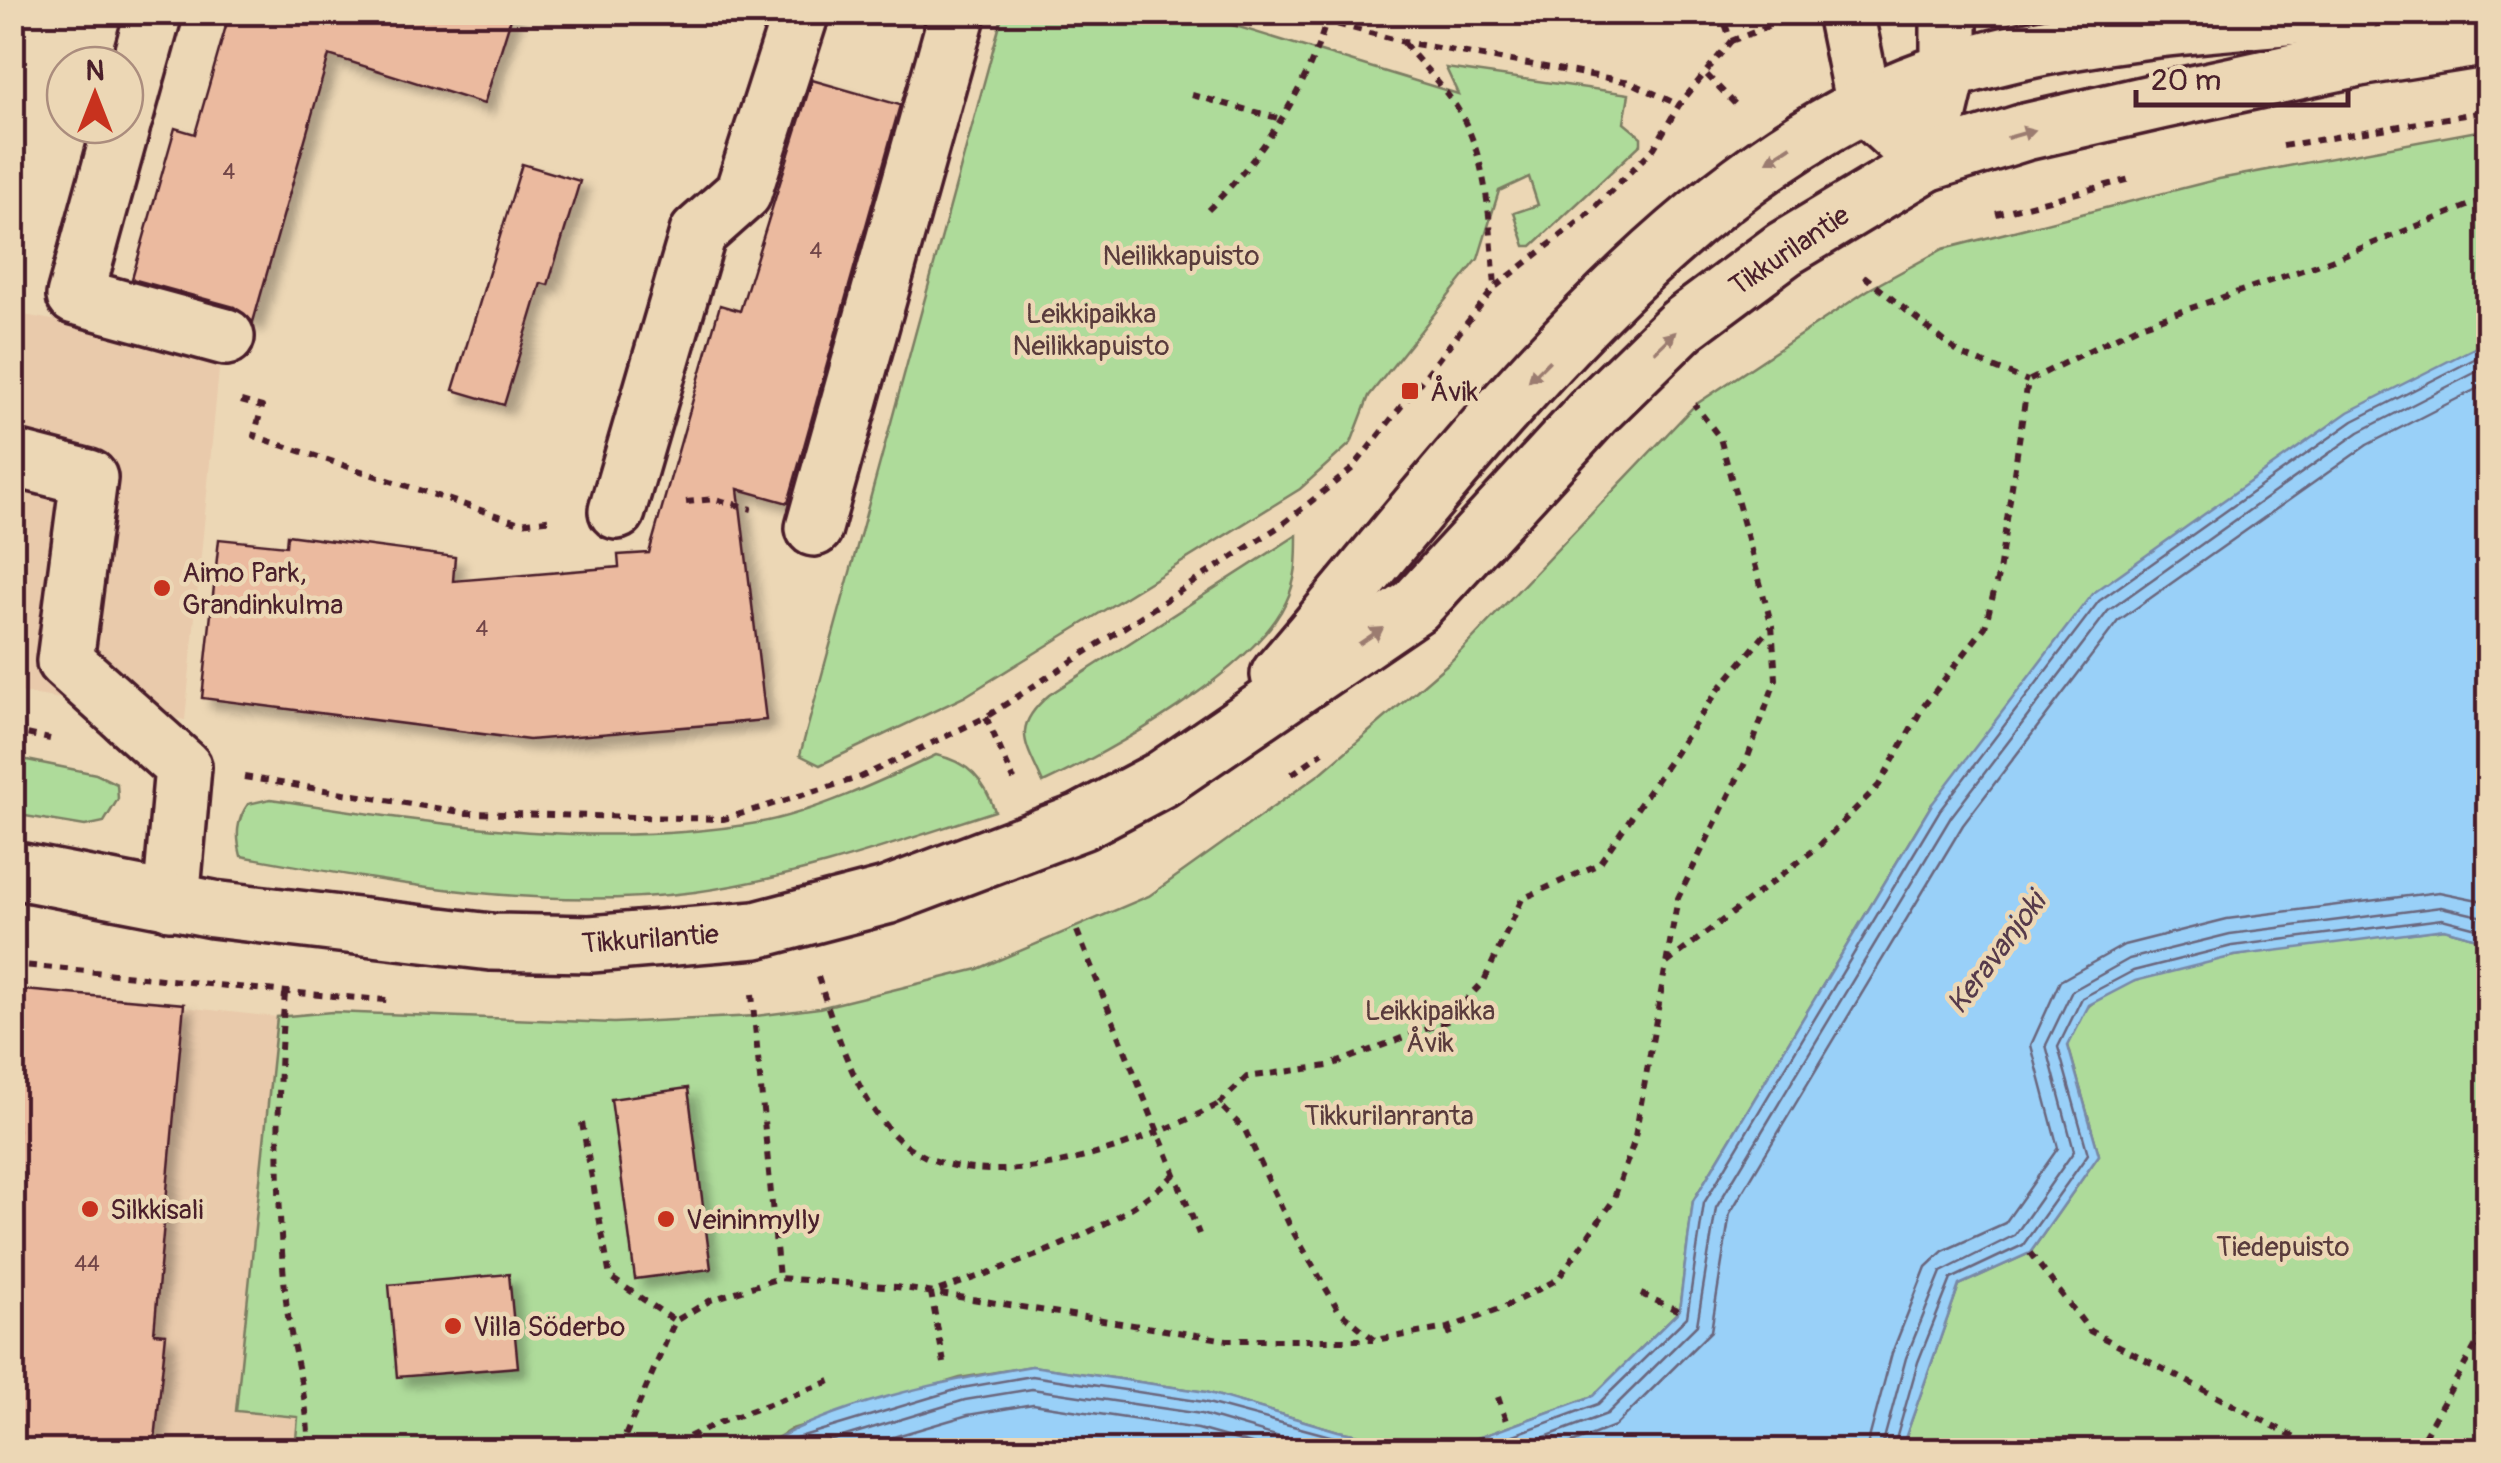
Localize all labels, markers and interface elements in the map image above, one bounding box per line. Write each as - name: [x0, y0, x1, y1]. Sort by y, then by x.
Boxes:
- north arrow: [45, 45, 145, 145]
- scale bar: [2136, 45, 2348, 107]
- text: N: [86, 54, 104, 89]
- text: 20 m: [2151, 62, 2221, 99]
- one-way arrow: [2006, 126, 2036, 141]
- one-way arrow: [1766, 144, 1793, 162]
- house number: 4: [223, 158, 236, 186]
- street label: Tikkurilantie: [1723, 198, 1857, 304]
- house number: 4: [810, 237, 823, 265]
- park label: Neilikkapuisto: [1103, 239, 1259, 274]
- park label: Leikkipaikka Neilikkapuisto: [1013, 297, 1169, 364]
- one-way arrow: [1652, 331, 1676, 354]
- one-way arrow: [1528, 359, 1551, 383]
- place label: Åvik: [1430, 375, 1478, 410]
- marker: Åvik: [1399, 380, 1421, 402]
- place label: Aimo Park, Grandinkulma: [182, 556, 343, 623]
- marker: Aimo Park, Grandinkulma: [151, 577, 173, 599]
- house number: 4: [476, 615, 489, 643]
- one-way arrow: [1357, 627, 1384, 646]
- water label: Keravanjoki: [1939, 882, 2057, 1021]
- street label: Tikkurilantie: [580, 917, 720, 962]
- park label: Leikkipaikka Åvik: [1365, 994, 1495, 1061]
- park label: Tikkurilanranta: [1304, 1099, 1474, 1134]
- place label: Silkkisali: [110, 1193, 204, 1228]
- marker: Silkkisali: [79, 1198, 101, 1220]
- place label: Veininmylly: [686, 1203, 820, 1238]
- marker: Veininmylly: [655, 1208, 677, 1230]
- park label: Tiedepuisto: [2216, 1230, 2350, 1265]
- house number: 44: [74, 1250, 100, 1278]
- place label: Villa Söderbo: [473, 1310, 625, 1345]
- marker: Villa Söderbo: [442, 1315, 464, 1337]

